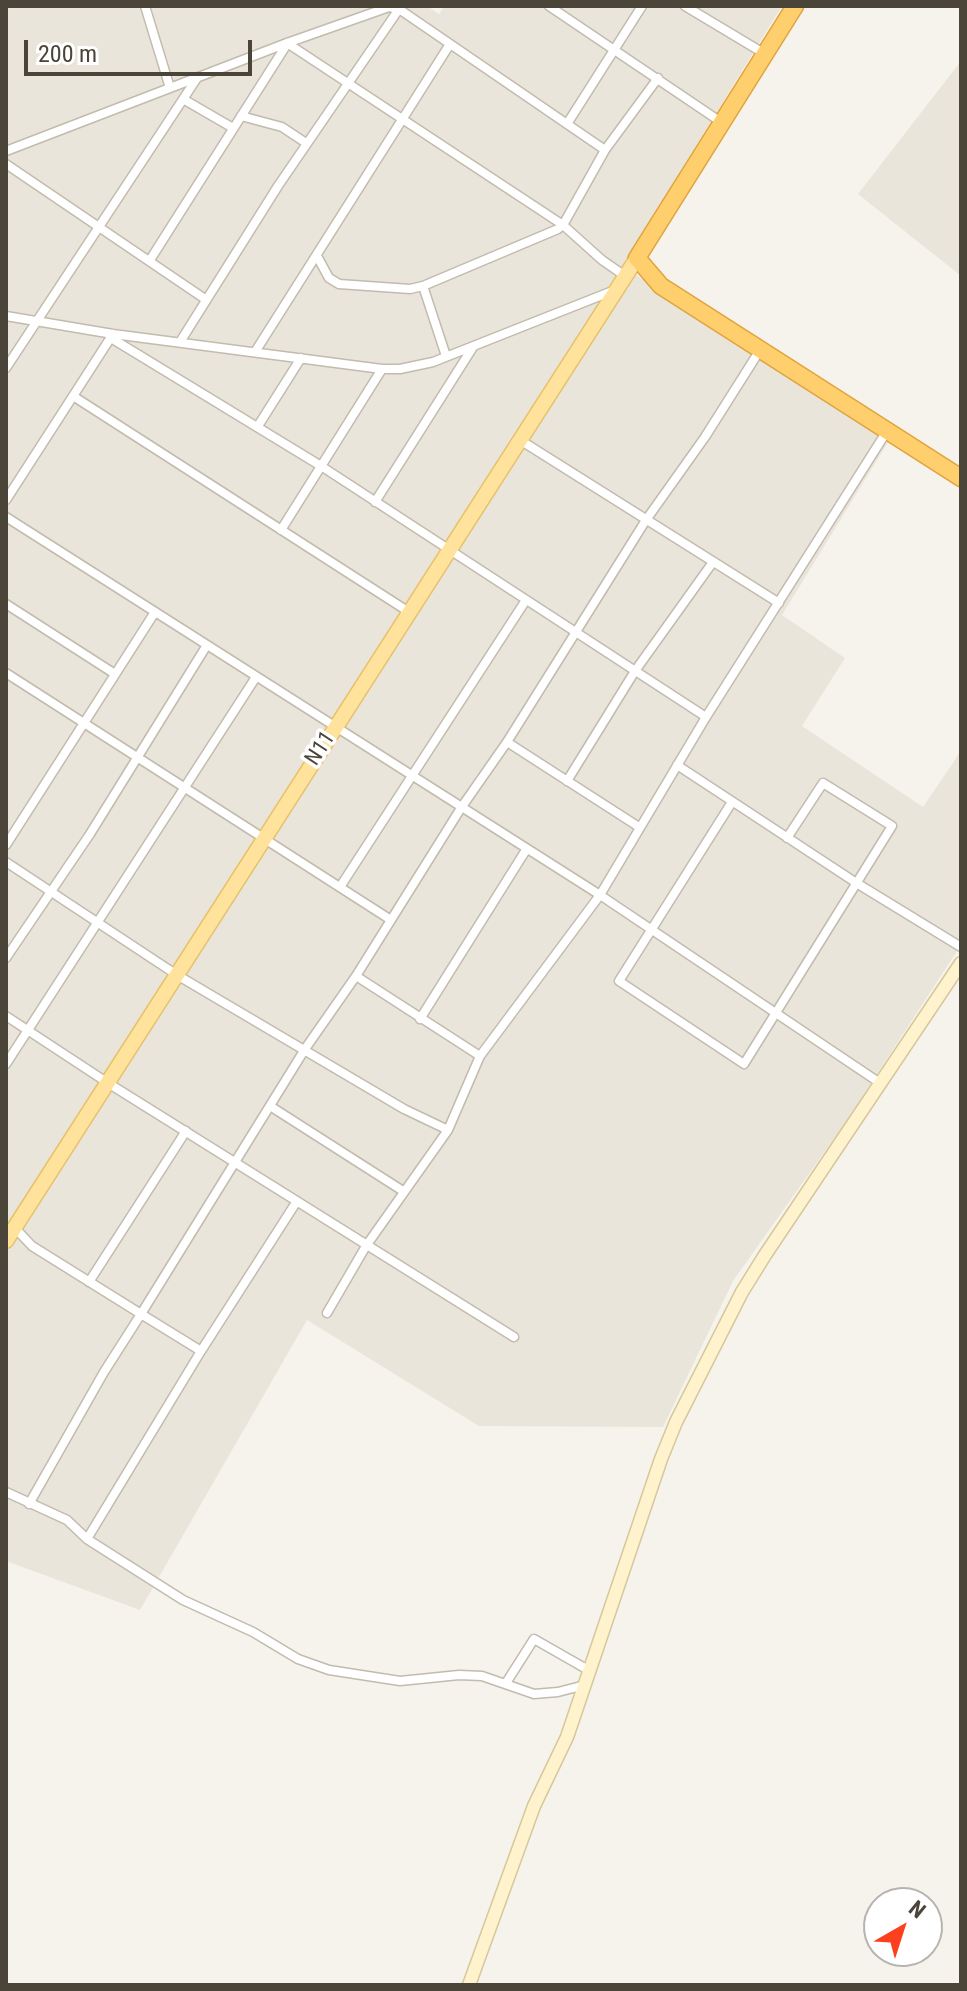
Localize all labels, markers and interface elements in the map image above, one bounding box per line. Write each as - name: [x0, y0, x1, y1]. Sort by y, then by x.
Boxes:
- scale bar: [28, 24, 256, 74]
- text: 200 m: [38, 40, 97, 68]
- street label: N11: [300, 727, 342, 771]
- north arrow: [863, 1887, 943, 1967]
- text: N: [904, 1896, 930, 1923]

